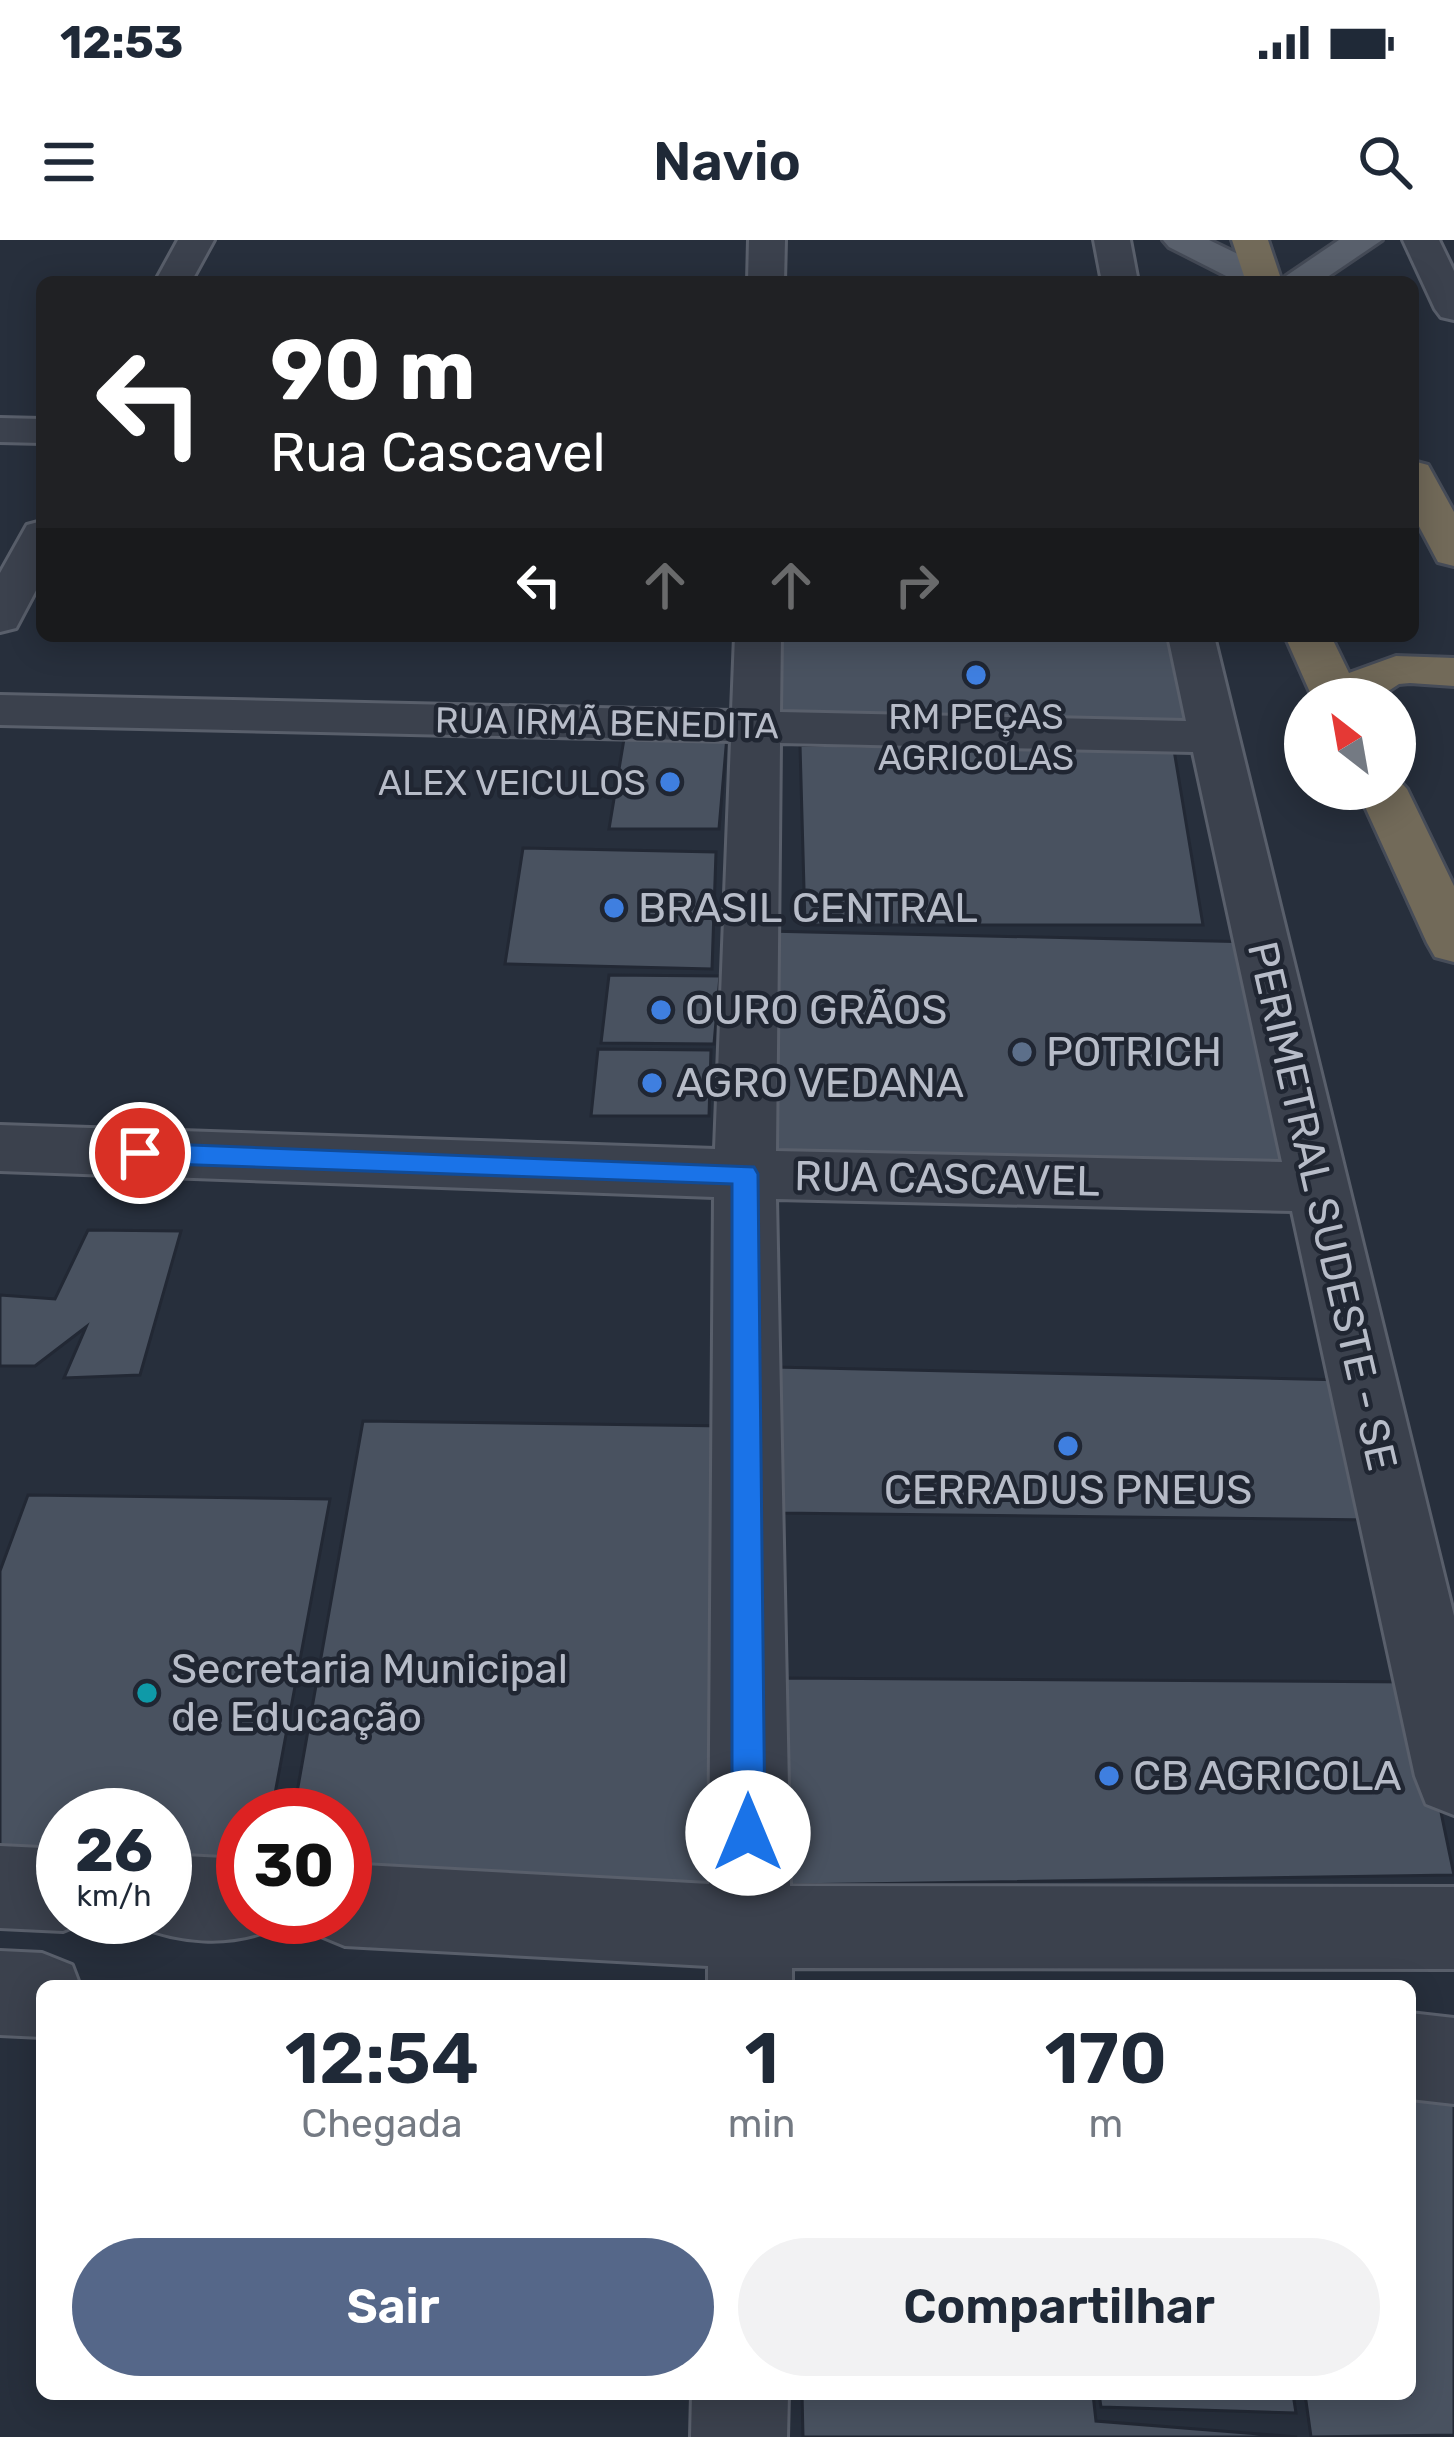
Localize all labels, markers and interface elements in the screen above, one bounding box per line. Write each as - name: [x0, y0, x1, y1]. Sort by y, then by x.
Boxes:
- text: 12:53: [60, 16, 183, 69]
- icon: menu: [36, 129, 102, 195]
- icon: search: [1352, 129, 1418, 195]
- text: Navio: [653, 130, 801, 194]
- text: 90 m: [270, 320, 476, 420]
- icon: left: [72, 324, 228, 480]
- text: Rua Cascavel: [270, 421, 606, 485]
- icon: left: [506, 552, 572, 618]
- icon: ahead: [632, 552, 698, 618]
- icon: ahead: [758, 552, 824, 618]
- icon: right: [884, 552, 950, 618]
- marker: RM PEÇAS AGRICOLAS: [963, 662, 989, 688]
- north arrow: [1284, 678, 1416, 810]
- map controls: [1284, 678, 1416, 810]
- place label: RM PEÇAS AGRICOLAS: [878, 695, 1074, 779]
- street label: RUA IRMÃ BENEDITA: [435, 699, 779, 747]
- place label: ALEX VEICULOS: [378, 761, 646, 804]
- marker: ALEX VEICULOS: [657, 769, 683, 795]
- place label: BRASIL CENTRAL: [638, 883, 978, 933]
- marker: BRASIL CENTRAL: [601, 895, 627, 921]
- street label: PERIMETRAL SUDESTE - SE: [1237, 937, 1407, 1475]
- place label: OURO GRÃOS: [685, 985, 947, 1035]
- marker: OURO GRÃOS: [648, 997, 674, 1023]
- place label: POTRICH: [1046, 1027, 1222, 1077]
- marker: POTRICH: [1009, 1039, 1035, 1065]
- place label: AGRO VEDANA: [676, 1058, 964, 1108]
- marker: AGRO VEDANA: [639, 1070, 665, 1096]
- pin: [89, 1102, 191, 1204]
- icon: arrive: [107, 1120, 173, 1186]
- street label: RUA CASCAVEL: [794, 1151, 1100, 1207]
- marker: CERRADUS PNEUS: [1055, 1433, 1081, 1459]
- place label: CERRADUS PNEUS: [884, 1465, 1252, 1515]
- place label: Secretaria Municipal de Educação: [171, 1644, 568, 1742]
- marker: Secretaria Municipal de Educação: [134, 1680, 160, 1706]
- place label: CB AGRICOLA: [1133, 1751, 1402, 1801]
- marker: CB AGRICOLA: [1096, 1763, 1122, 1789]
- position arrow: [685, 1770, 811, 1896]
- speed limit sign: 30: [216, 1788, 372, 1944]
- text: 26: [75, 1815, 153, 1886]
- text: km/h: [77, 1878, 151, 1914]
- text: 12:54: [285, 2016, 479, 2101]
- text: 1: [744, 2016, 779, 2101]
- text: 170: [1044, 2016, 1167, 2101]
- text: Chegada: [301, 2101, 462, 2147]
- text: min: [728, 2101, 796, 2147]
- text: m: [1088, 2101, 1123, 2147]
- button: Sair: [72, 2238, 714, 2376]
- button: Compartilhar: [738, 2238, 1380, 2376]

